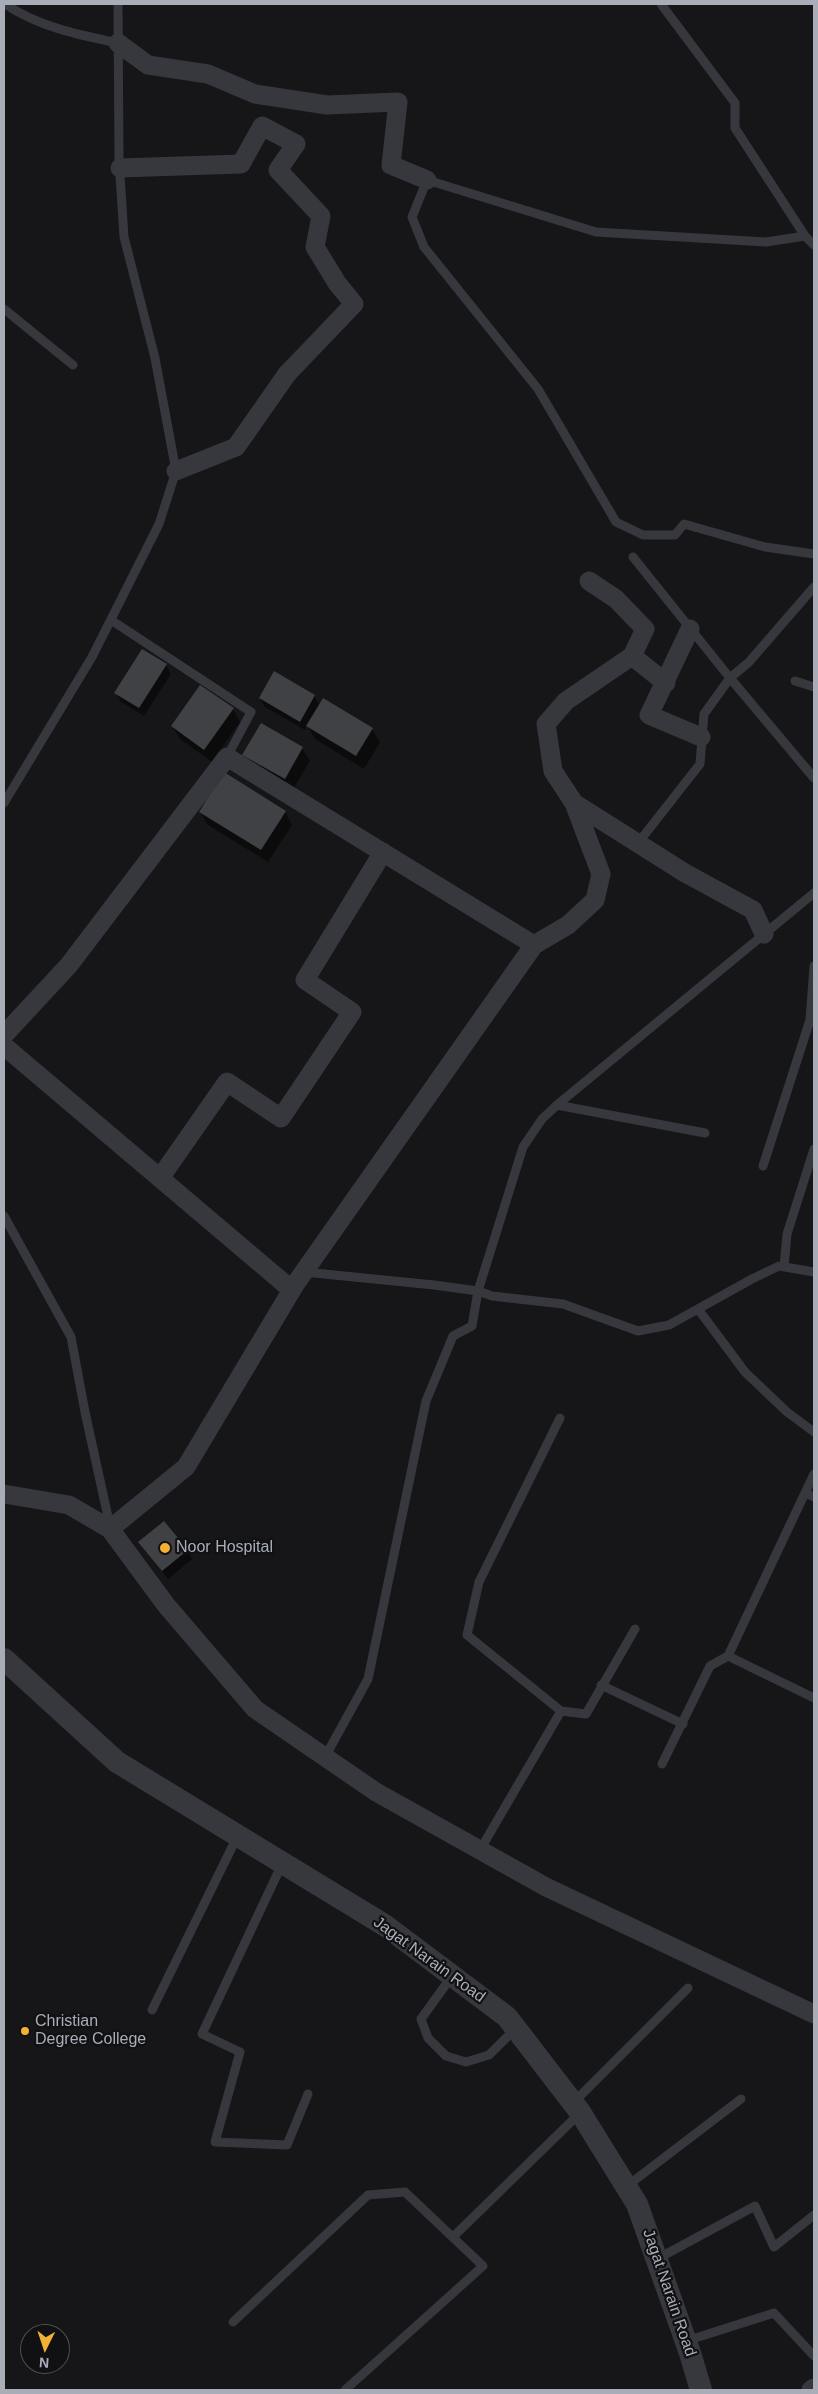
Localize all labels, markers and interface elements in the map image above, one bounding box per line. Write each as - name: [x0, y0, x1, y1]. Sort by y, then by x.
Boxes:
- place label: Noor Hospital: [176, 1538, 273, 1558]
- marker: Noor Hospital: [158, 1541, 172, 1555]
- street label: Jagat Narain Road: [369, 1913, 489, 2007]
- place label: Christian Degree College: [35, 2012, 146, 2050]
- marker: Christian Degree College: [19, 2025, 31, 2037]
- street label: Jagat Narain Road: [638, 2227, 700, 2359]
- north arrow: [20, 2324, 70, 2374]
- text: N: [38, 2355, 50, 2371]

